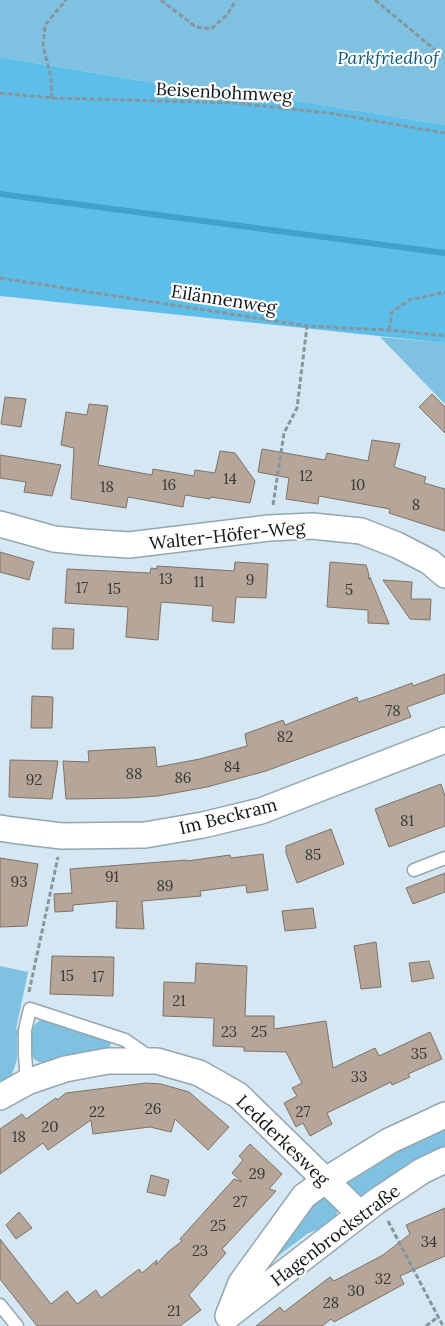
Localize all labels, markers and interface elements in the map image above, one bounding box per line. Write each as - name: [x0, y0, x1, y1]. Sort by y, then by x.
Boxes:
- park label: Parkfriedhof: [337, 46, 441, 69]
- street label: Beisenbohmweg: [155, 77, 294, 107]
- street label: Eilännenweg: [170, 279, 279, 319]
- house number: 12: [299, 466, 313, 485]
- house number: 14: [223, 469, 237, 488]
- house number: 16: [162, 475, 176, 494]
- house number: 10: [351, 475, 365, 494]
- house number: 18: [100, 477, 114, 496]
- house number: 8: [412, 495, 420, 514]
- street label: Walter-Höfer-Weg: [148, 515, 307, 555]
- house number: 13: [159, 569, 173, 588]
- house number: 9: [246, 570, 254, 589]
- house number: 11: [194, 572, 204, 591]
- house number: 17: [76, 578, 88, 597]
- house number: 15: [107, 579, 121, 598]
- house number: 5: [345, 580, 353, 599]
- house number: 78: [385, 701, 401, 720]
- house number: 82: [277, 727, 293, 746]
- house number: 84: [224, 757, 240, 776]
- house number: 88: [126, 764, 142, 783]
- house number: 86: [174, 768, 192, 787]
- house number: 92: [26, 770, 42, 789]
- street label: Im Beckram: [177, 793, 279, 839]
- house number: 81: [400, 811, 414, 830]
- house number: 85: [305, 845, 321, 864]
- house number: 91: [105, 867, 119, 886]
- house number: 93: [10, 872, 28, 891]
- house number: 89: [157, 876, 174, 895]
- house number: 15: [60, 966, 74, 985]
- house number: 17: [92, 967, 104, 986]
- house number: 21: [172, 991, 186, 1010]
- house number: 23: [221, 1022, 237, 1041]
- house number: 25: [251, 1022, 267, 1041]
- house number: 35: [411, 1044, 427, 1063]
- house number: 33: [351, 1067, 367, 1086]
- street label: Ledderkesweg: [232, 1090, 335, 1191]
- house number: 26: [145, 1099, 161, 1118]
- house number: 22: [89, 1102, 105, 1121]
- house number: 27: [296, 1102, 311, 1121]
- house number: 20: [41, 1117, 59, 1136]
- house number: 18: [12, 1127, 26, 1146]
- house number: 29: [249, 1164, 265, 1183]
- street label: Hagenbrockstraße: [266, 1179, 404, 1291]
- house number: 27: [233, 1192, 248, 1211]
- house number: 25: [210, 1216, 226, 1235]
- house number: 34: [421, 1232, 437, 1251]
- house number: 23: [192, 1241, 208, 1260]
- house number: 32: [375, 1269, 391, 1288]
- house number: 30: [347, 1281, 365, 1300]
- house number: 28: [323, 1293, 339, 1312]
- house number: 21: [167, 1301, 181, 1320]

